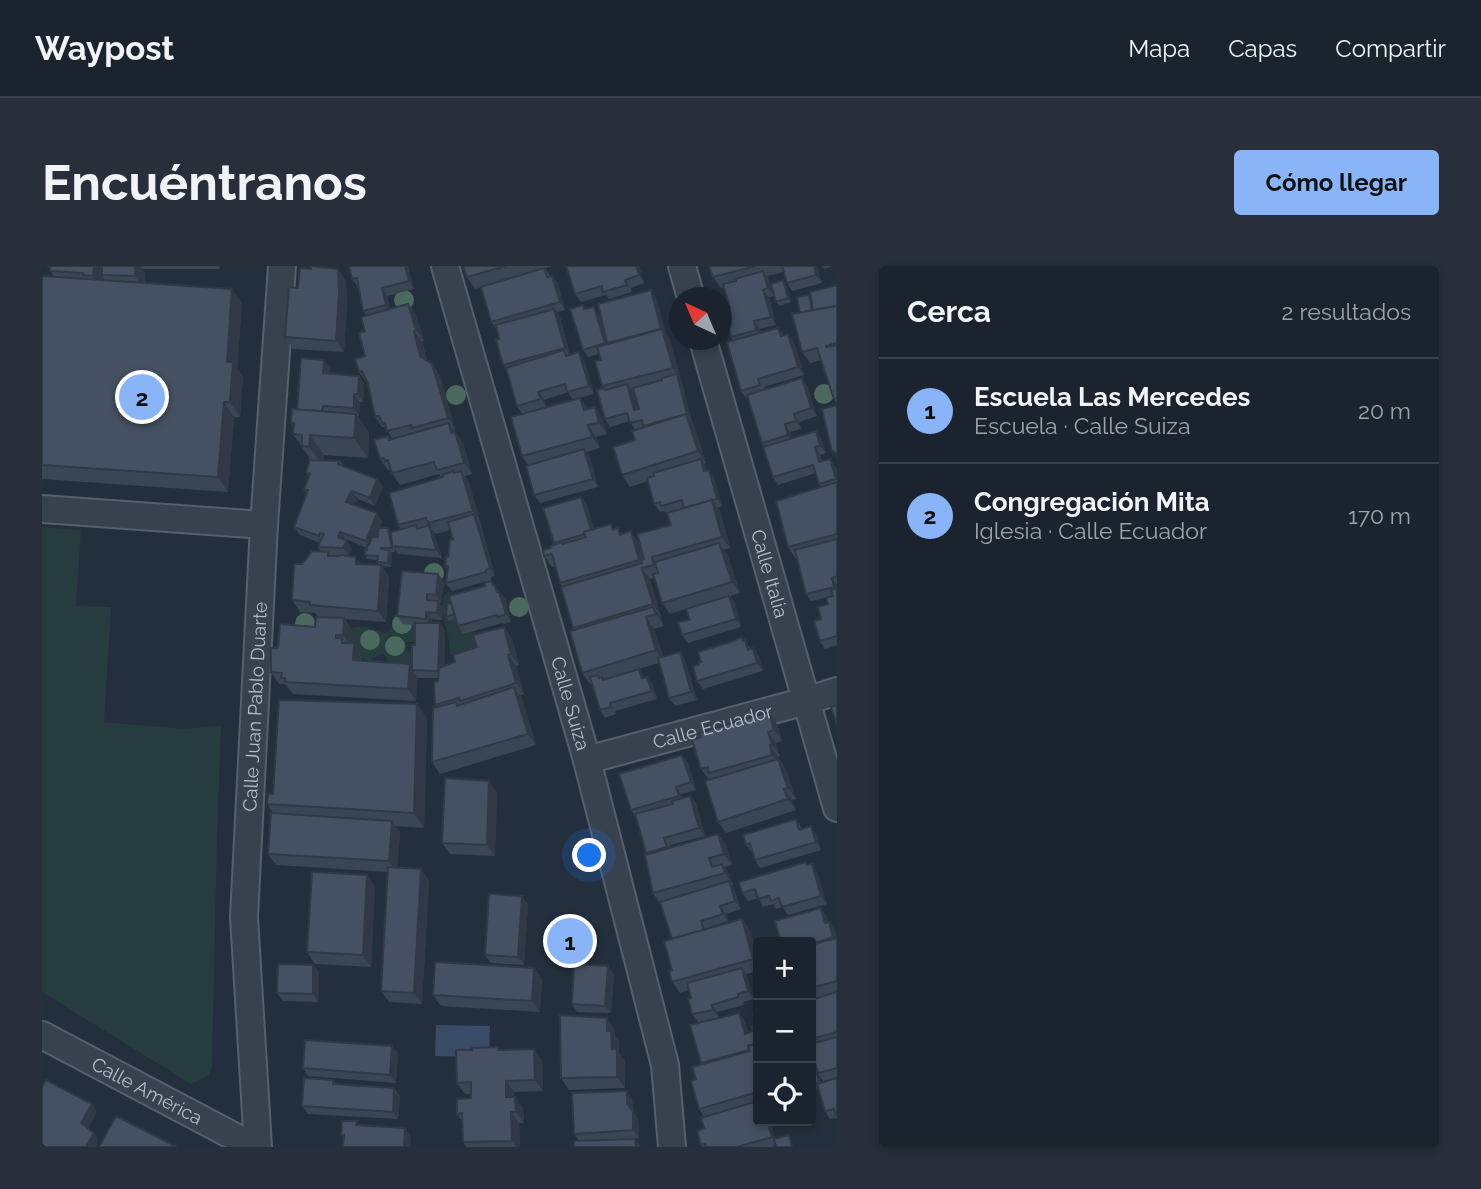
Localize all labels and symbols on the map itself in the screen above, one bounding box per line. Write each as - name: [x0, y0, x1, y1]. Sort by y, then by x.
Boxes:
- north arrow: [669, 287, 732, 350]
- pin: 2: [119, 371, 165, 423]
- street label: Calle Italia: [747, 527, 793, 620]
- street label: Calle Juan Pablo Duarte: [238, 601, 271, 812]
- street label: Calle Suiza: [547, 654, 595, 753]
- street label: Calle Ecuador: [650, 699, 775, 753]
- your location: [572, 838, 606, 872]
- pin: 1: [547, 915, 593, 967]
- street label: Calle América: [88, 1052, 206, 1129]

